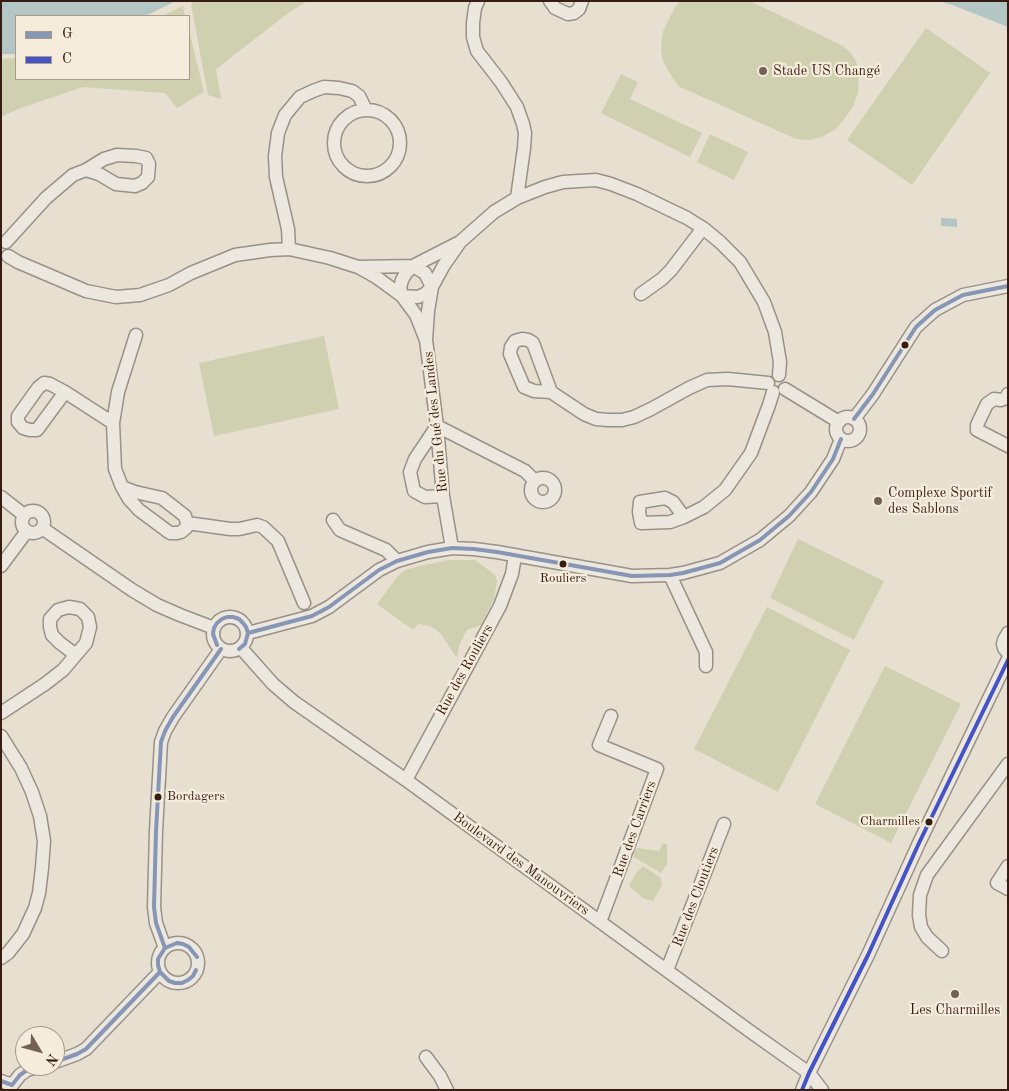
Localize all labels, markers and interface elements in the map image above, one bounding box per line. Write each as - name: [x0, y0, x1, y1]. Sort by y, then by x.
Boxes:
- legend: [15, 15, 190, 80]
- text: G: [62, 27, 73, 42]
- text: C: [62, 52, 72, 67]
- place label: Stade US Changé: [773, 63, 880, 79]
- marker: Stade US Changé: [757, 65, 769, 77]
- unlabelled marker: [900, 340, 910, 350]
- street label: Rue du Gué des Landes: [420, 351, 452, 493]
- place label: Complexe Sportif des Sablons: [888, 485, 992, 518]
- marker: Complexe Sportif des Sablons: [872, 495, 884, 507]
- marker: Rouliers: [558, 559, 568, 569]
- place label: Rouliers: [540, 571, 586, 587]
- street label: Rue des Rouliers: [433, 621, 497, 719]
- street label: Rue des Carriers: [610, 778, 660, 880]
- place label: Bordagers: [167, 789, 225, 805]
- marker: Bordagers: [153, 792, 163, 802]
- street label: Boulevard des Manouvriers: [449, 809, 593, 919]
- place label: Charmilles: [860, 814, 920, 830]
- marker: Charmilles: [924, 817, 934, 827]
- street label: Rue des Cloutiers: [669, 844, 723, 950]
- marker: Les Charmilles: [949, 988, 961, 1000]
- place label: Les Charmilles: [910, 1002, 1000, 1018]
- north arrow: [15, 1026, 65, 1076]
- text: N: [42, 1051, 60, 1068]

